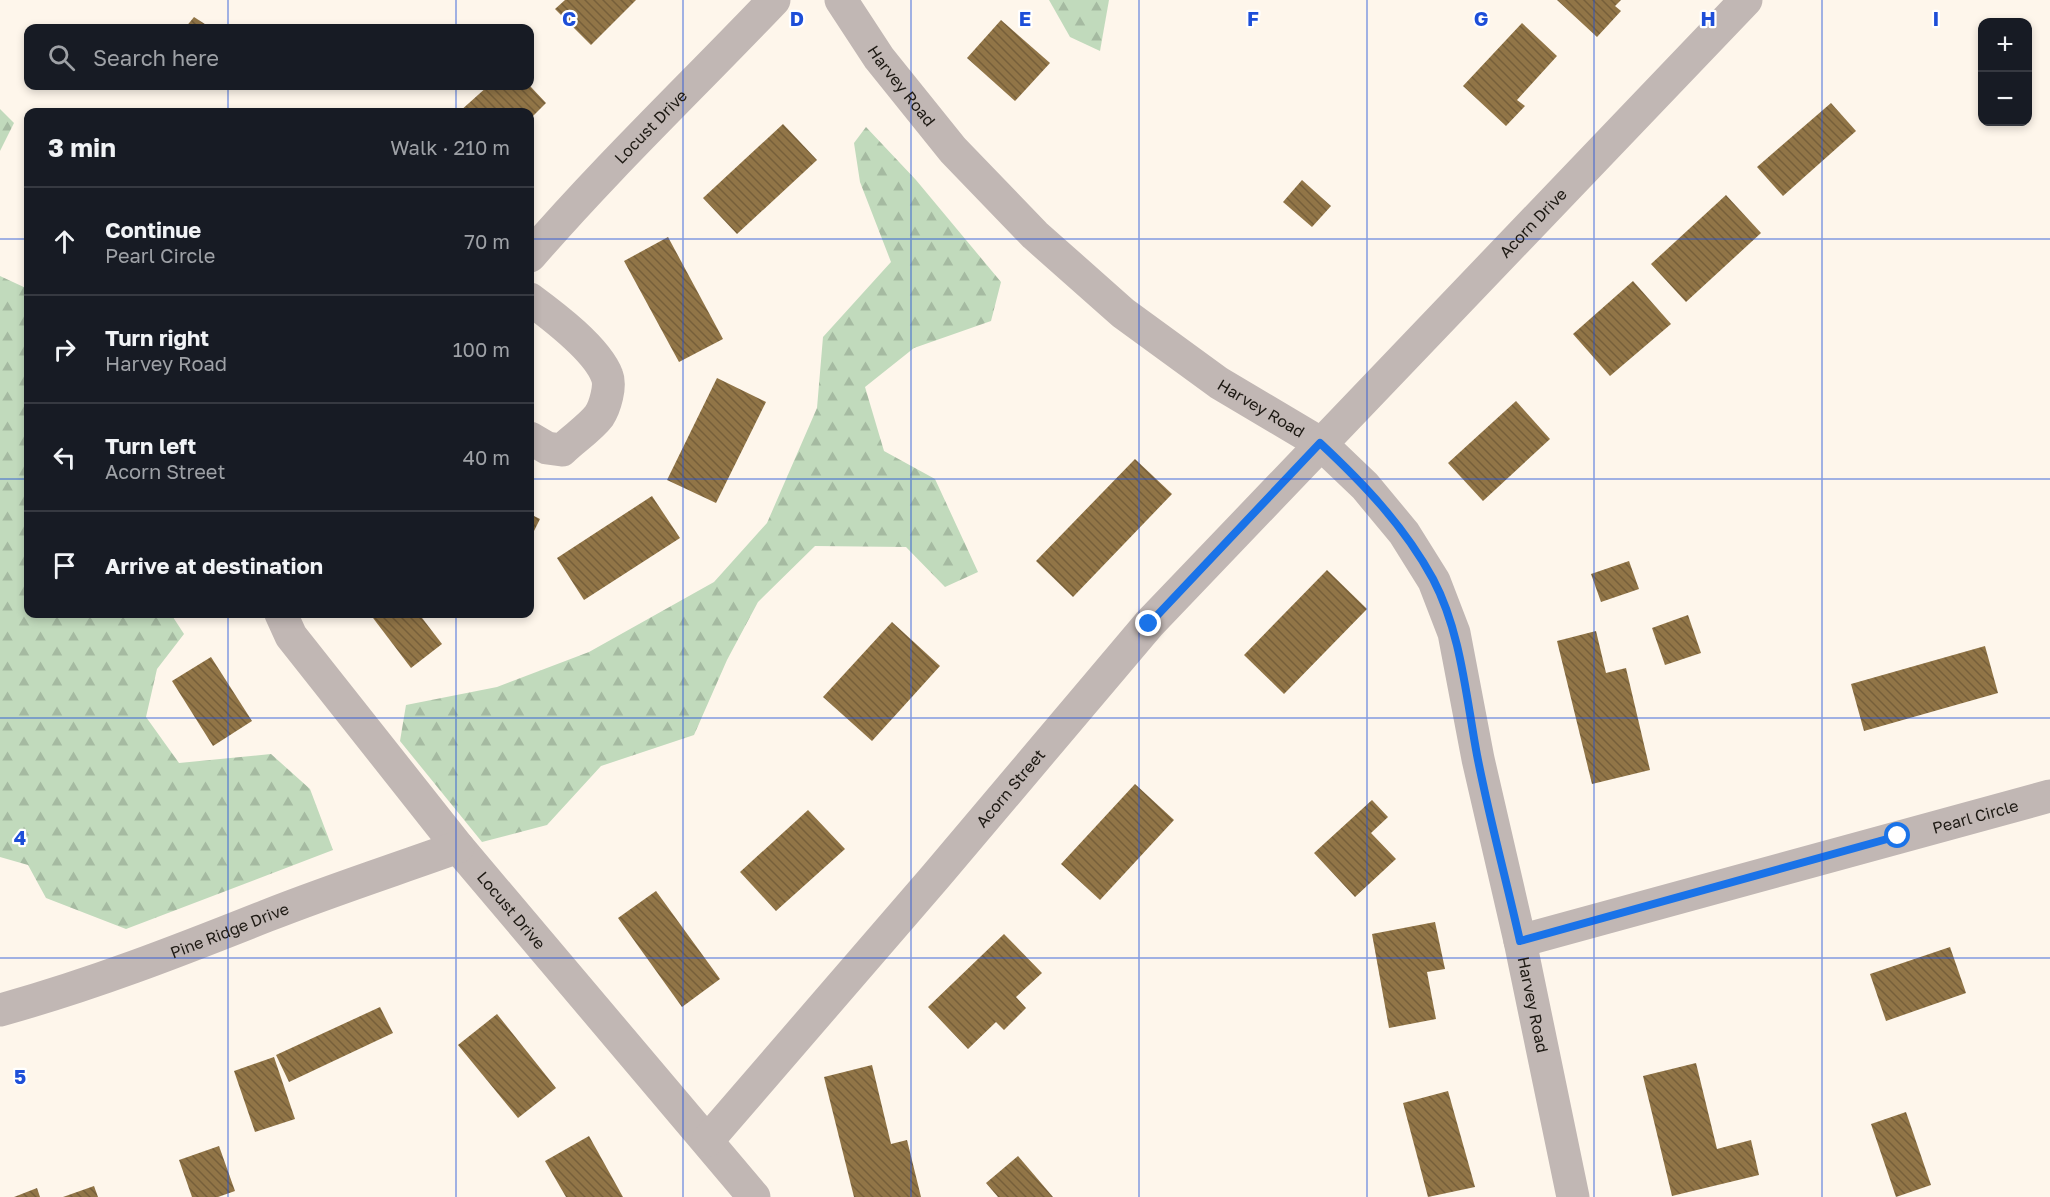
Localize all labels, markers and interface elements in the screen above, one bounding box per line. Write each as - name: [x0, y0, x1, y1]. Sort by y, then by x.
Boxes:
- text: C: [562, 6, 576, 30]
- text: D: [790, 6, 804, 30]
- text: E: [1019, 6, 1031, 30]
- text: F: [1247, 6, 1259, 30]
- text: G: [1474, 6, 1488, 30]
- text: H: [1700, 6, 1716, 30]
- text: I: [1933, 6, 1939, 30]
- map controls: [1978, 18, 2032, 126]
- button: +: [1978, 18, 2032, 72]
- search box: [24, 24, 534, 90]
- icon: search: [45, 41, 78, 74]
- street label: Harvey Road: [863, 41, 940, 130]
- text: Search here: [93, 44, 219, 71]
- button: −: [1978, 72, 2032, 126]
- street label: Locust Drive: [610, 85, 691, 168]
- text: 3 min: [48, 132, 116, 163]
- text: Walk · 210 m: [390, 135, 510, 159]
- street label: Acorn Drive: [1495, 184, 1571, 262]
- text: Continue: [105, 216, 201, 243]
- icon: ahead: [48, 225, 81, 258]
- text: 70 m: [464, 229, 510, 253]
- text: Pearl Circle: [105, 243, 215, 267]
- text: Turn right: [105, 324, 209, 351]
- icon: right: [48, 333, 81, 366]
- text: 100 m: [453, 337, 510, 361]
- text: Harvey Road: [105, 351, 227, 375]
- street label: Harvey Road: [1214, 375, 1308, 442]
- text: Turn left: [105, 432, 196, 459]
- icon: left: [48, 441, 81, 474]
- text: 40 m: [463, 445, 510, 469]
- text: Acorn Street: [105, 459, 225, 483]
- icon: arrive: [48, 549, 81, 582]
- text: Arrive at destination: [105, 552, 323, 579]
- route end: [1135, 610, 1161, 636]
- street label: Acorn Street: [972, 745, 1049, 831]
- street label: Pearl Circle: [1930, 795, 2020, 838]
- route start: [1884, 822, 1910, 848]
- text: 4: [14, 825, 26, 849]
- street label: Locust Drive: [473, 867, 550, 953]
- street label: Pine Ridge Drive: [167, 898, 292, 963]
- street label: Harvey Road: [1513, 955, 1553, 1054]
- text: 5: [14, 1064, 26, 1088]

